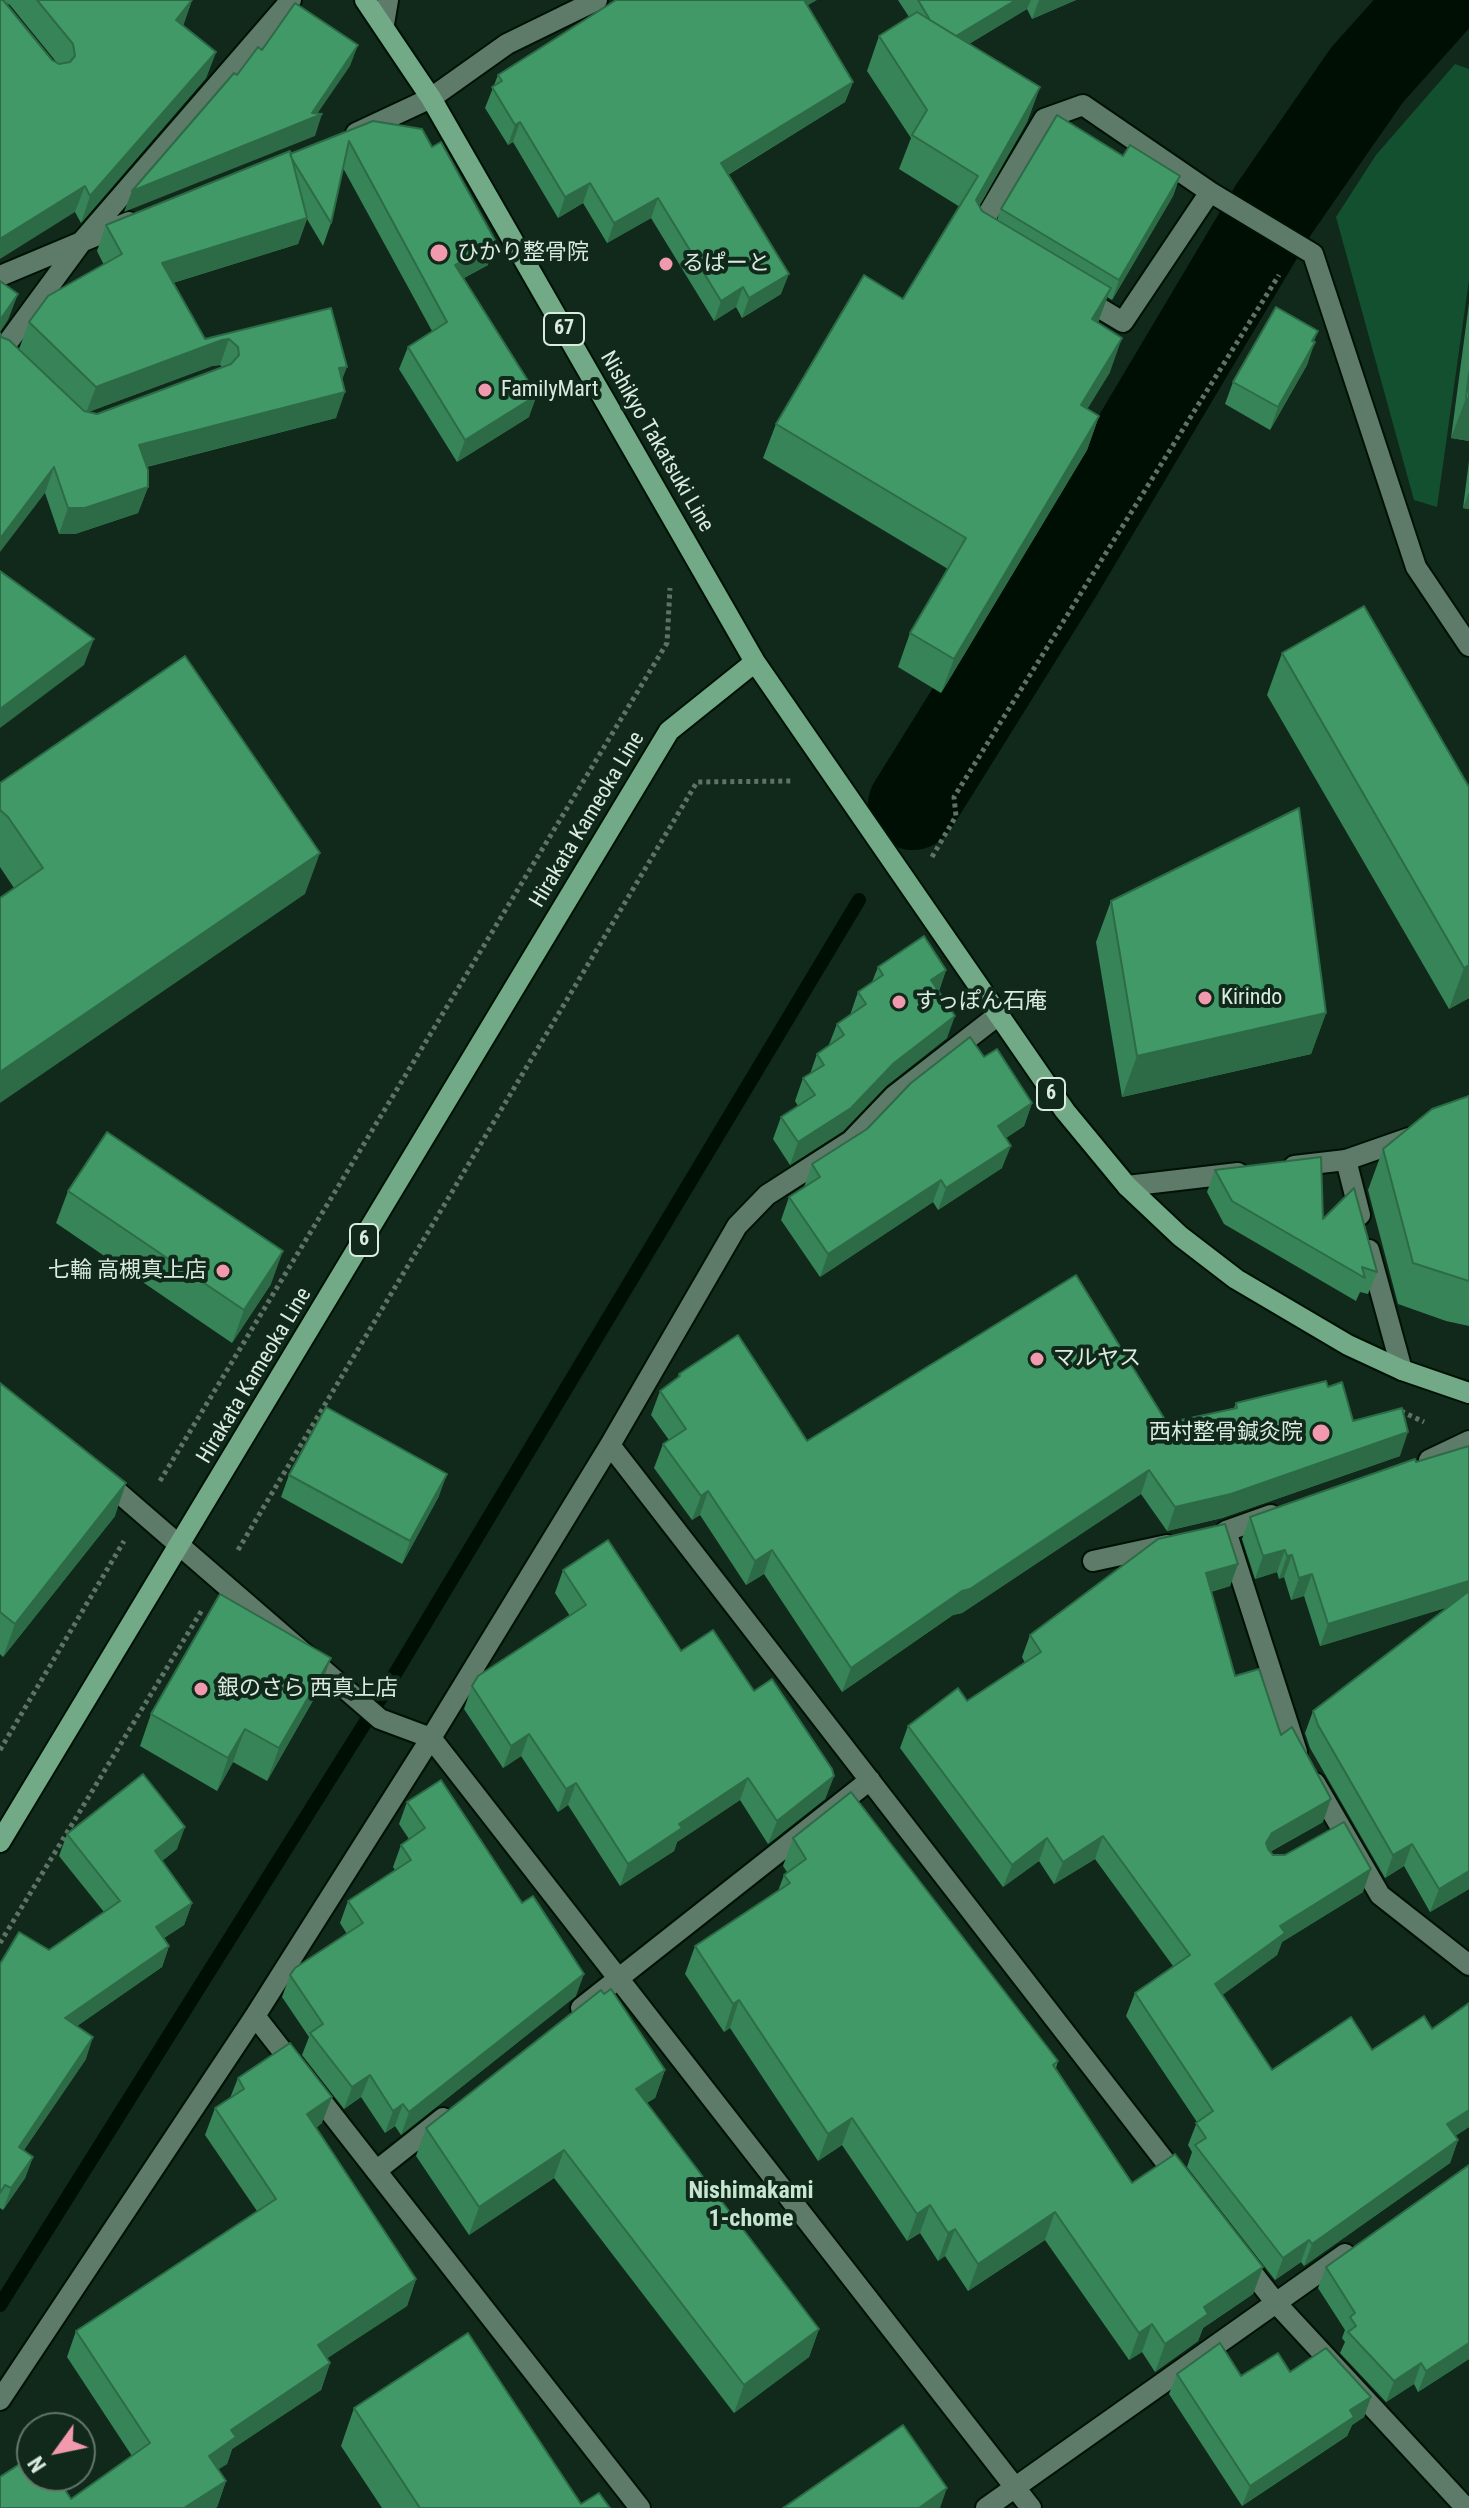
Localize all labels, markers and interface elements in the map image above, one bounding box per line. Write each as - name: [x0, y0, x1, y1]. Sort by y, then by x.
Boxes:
- place label: ひかり整骨院: [457, 240, 589, 266]
- marker: ひかり整骨院: [428, 242, 450, 264]
- place label: るぱーと: [682, 251, 770, 277]
- marker: るぱーと: [657, 255, 675, 273]
- road number: 67: [544, 313, 584, 345]
- street label: Nishikyo Takatsuki Line: [593, 347, 719, 537]
- place label: FamilyMart: [501, 377, 598, 403]
- marker: FamilyMart: [476, 381, 494, 399]
- street label: Hirakata Kameoka Line: [525, 727, 651, 913]
- place label: Kirindo: [1221, 985, 1282, 1011]
- place label: すっぽん石庵: [915, 989, 1047, 1015]
- marker: Kirindo: [1196, 989, 1214, 1007]
- marker: すっぽん石庵: [890, 993, 908, 1011]
- road number: 6: [1037, 1078, 1065, 1110]
- road number: 6: [350, 1224, 378, 1256]
- place label: 七輪 高槻真上店: [48, 1258, 207, 1284]
- marker: 七輪 高槻真上店: [214, 1262, 232, 1280]
- street label: Hirakata Kameoka Line: [192, 1283, 318, 1469]
- place label: マルヤス: [1053, 1346, 1141, 1372]
- marker: マルヤス: [1028, 1350, 1046, 1368]
- place label: 西村整骨鍼灸院: [1149, 1420, 1303, 1446]
- marker: 西村整骨鍼灸院: [1310, 1422, 1332, 1444]
- place label: 銀のさら 西真上店: [217, 1676, 398, 1702]
- marker: 銀のさら 西真上店: [192, 1680, 210, 1698]
- district label: Nishimakami 1-chome: [688, 2178, 814, 2234]
- north arrow: [16, 2412, 96, 2492]
- text: N: [23, 2452, 51, 2477]

